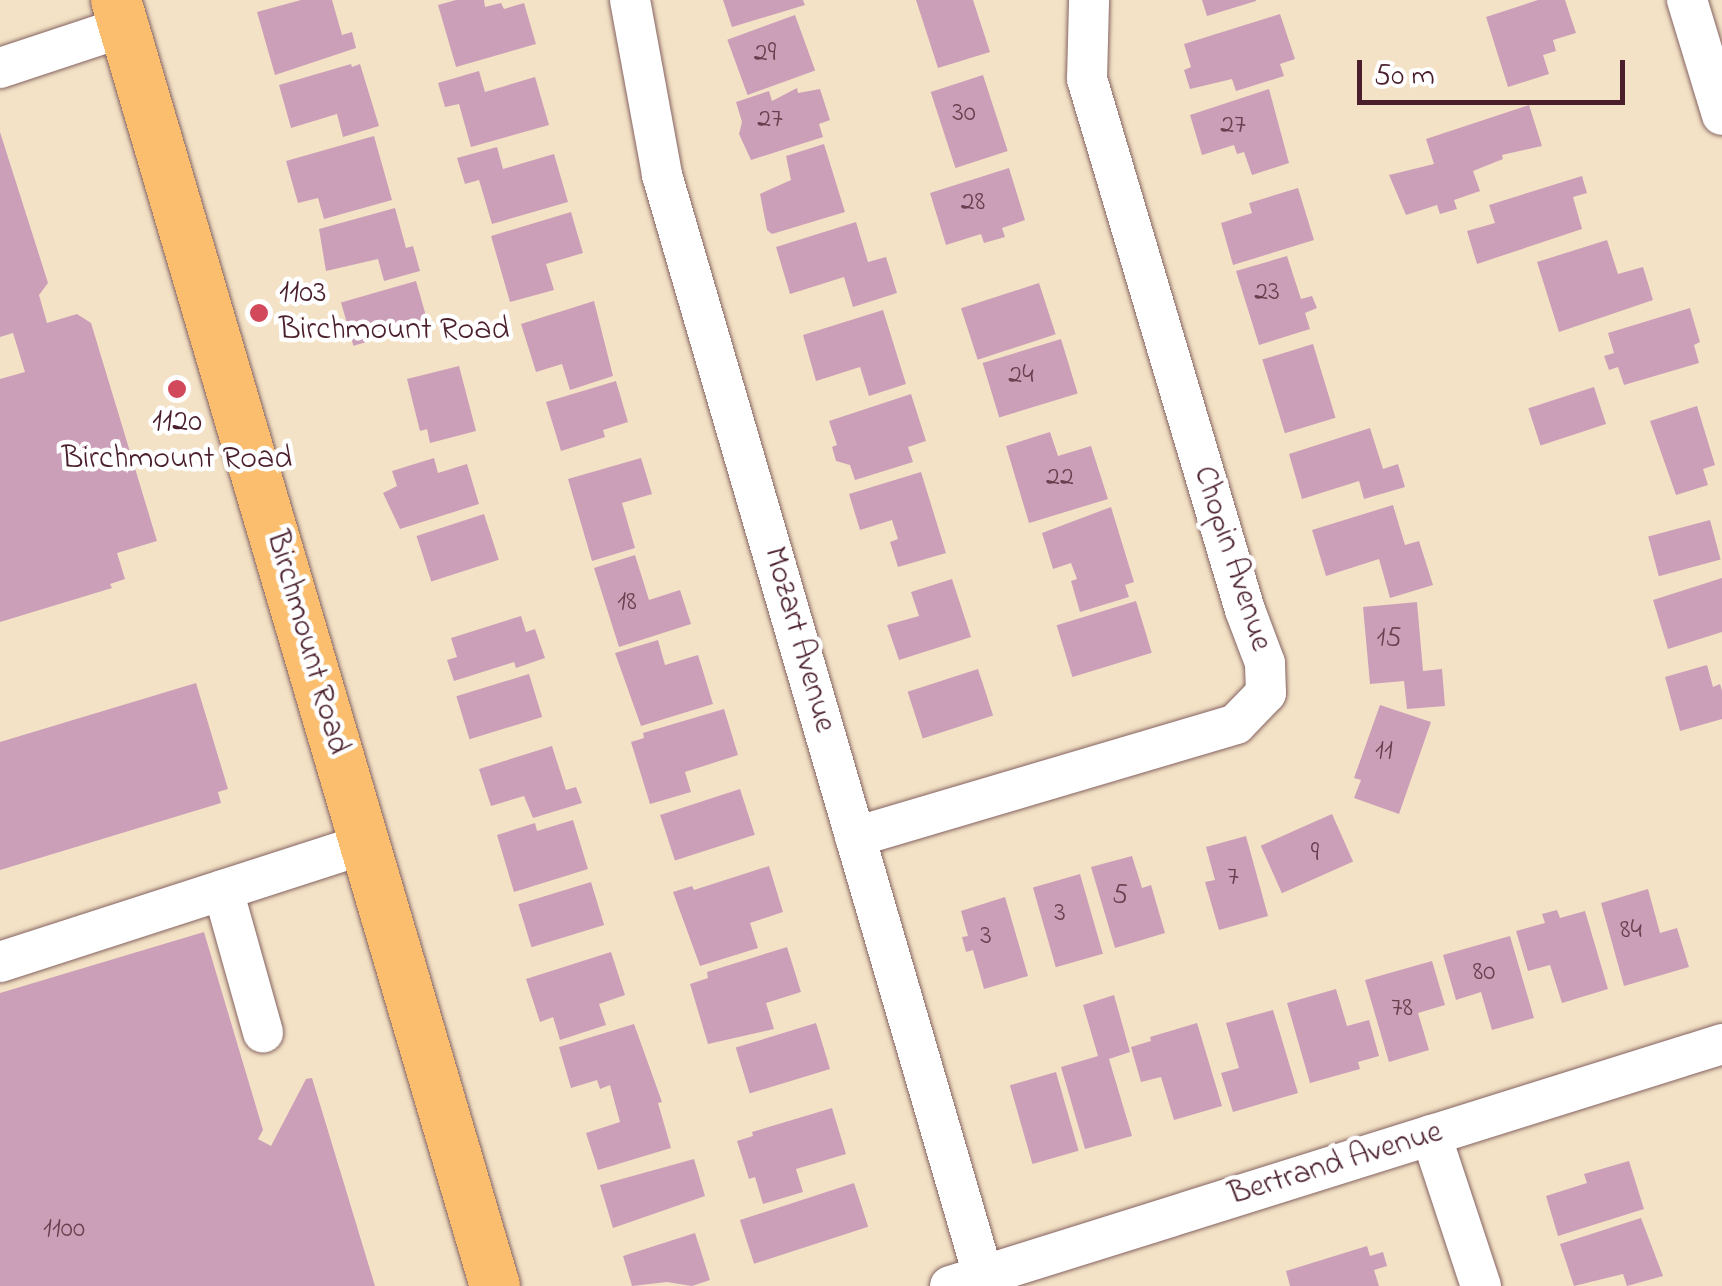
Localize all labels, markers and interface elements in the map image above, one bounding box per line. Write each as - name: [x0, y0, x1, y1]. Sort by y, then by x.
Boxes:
- house number: 29: [754, 37, 776, 71]
- scale bar: [1362, 40, 1630, 102]
- text: 50 m: [1374, 55, 1435, 99]
- house number: 30: [952, 97, 976, 131]
- house number: 27: [757, 103, 783, 137]
- house number: 27: [1220, 109, 1246, 143]
- house number: 28: [961, 186, 985, 220]
- place label: 1103 Birchmount Road: [279, 276, 509, 351]
- house number: 23: [1254, 276, 1280, 310]
- marker: 1103 Birchmount Road: [248, 302, 270, 324]
- house number: 24: [1008, 359, 1034, 393]
- marker: 1120 Birchmount Road: [166, 378, 188, 400]
- place label: 1120 Birchmount Road: [62, 405, 292, 480]
- house number: 22: [1046, 461, 1074, 495]
- street label: Chopin Avenue: [1183, 462, 1279, 656]
- street label: Birchmount Road: [256, 527, 356, 759]
- street label: Mozart Avenue: [753, 543, 843, 737]
- house number: 18: [617, 586, 637, 620]
- house number: 15: [1377, 622, 1401, 656]
- house number: 11: [1375, 735, 1393, 769]
- house number: 9: [1311, 837, 1319, 871]
- house number: 7: [1227, 861, 1239, 895]
- house number: 5: [1112, 879, 1128, 913]
- house number: 3: [1054, 897, 1066, 931]
- house number: 84: [1620, 914, 1642, 948]
- house number: 3: [980, 920, 992, 954]
- house number: 80: [1473, 956, 1495, 990]
- house number: 78: [1391, 992, 1413, 1026]
- street label: Bertrand Avenue: [1225, 1114, 1447, 1216]
- house number: 1100: [43, 1213, 85, 1247]

